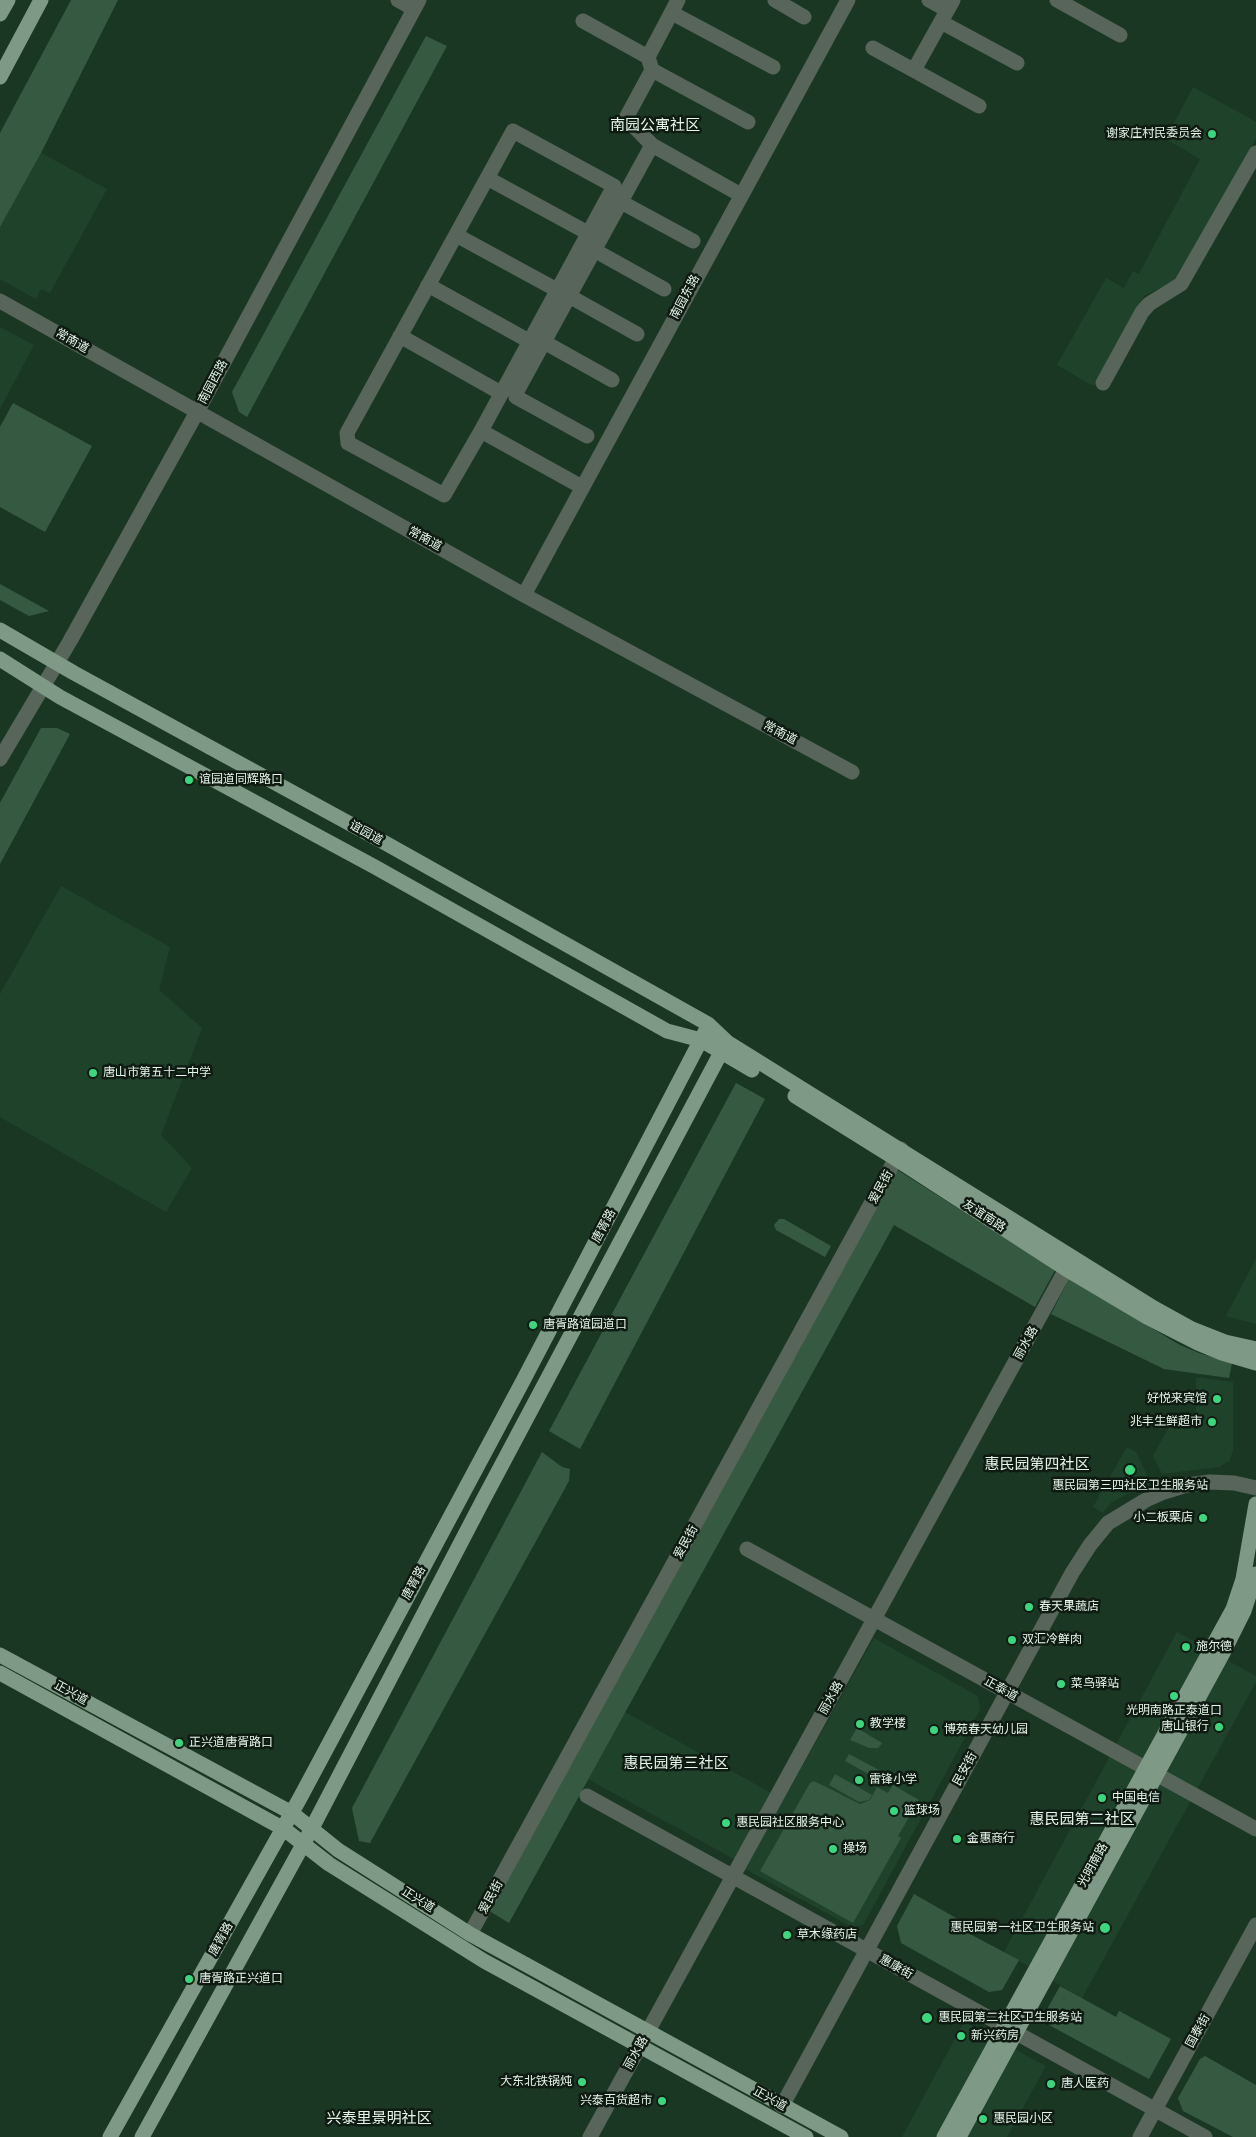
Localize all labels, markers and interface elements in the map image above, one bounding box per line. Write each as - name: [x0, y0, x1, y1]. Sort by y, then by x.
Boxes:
- district label: 南园公寓社区: [610, 117, 700, 135]
- place label: 谢家庄村民委员会: [1106, 127, 1202, 141]
- marker: 谢家庄村民委员会: [1206, 128, 1218, 140]
- street label: 南园东路: [667, 272, 703, 322]
- street label: 常南道: [53, 326, 91, 356]
- street label: 南园西路: [195, 357, 231, 407]
- street label: 常南道: [406, 524, 444, 554]
- street label: 常南道: [761, 718, 799, 748]
- place label: 谊园道同辉路口: [199, 773, 283, 787]
- marker: 谊园道同辉路口: [183, 774, 195, 786]
- street label: 谊园道: [347, 818, 385, 848]
- place label: 唐山市第五十二中学: [103, 1066, 211, 1080]
- marker: 唐山市第五十二中学: [87, 1067, 99, 1079]
- street label: 爱民街: [866, 1168, 896, 1206]
- street label: 友谊南路: [960, 1197, 1008, 1235]
- street label: 唐胥路: [589, 1207, 619, 1245]
- place label: 唐胥路谊园道口: [543, 1318, 627, 1332]
- marker: 唐胥路谊园道口: [527, 1319, 539, 1331]
- street label: 丽水路: [1011, 1324, 1041, 1362]
- place label: 好悦来宾馆: [1147, 1392, 1207, 1406]
- marker: 好悦来宾馆: [1211, 1393, 1223, 1405]
- place label: 兆丰生鲜超市: [1130, 1415, 1202, 1429]
- marker: 兆丰生鲜超市: [1206, 1416, 1218, 1428]
- district label: 惠民园第四社区: [985, 1456, 1089, 1474]
- marker: 惠民园第三四社区卫生服务站: [1123, 1463, 1137, 1477]
- place label: 惠民园第三四社区卫生服务站: [1052, 1479, 1208, 1493]
- place label: 小二板栗店: [1133, 1511, 1193, 1525]
- marker: 小二板栗店: [1197, 1512, 1209, 1524]
- street label: 爱民街: [671, 1523, 701, 1561]
- street label: 唐胥路: [399, 1564, 429, 1602]
- place label: 春天果蔬店: [1039, 1600, 1099, 1614]
- marker: 春天果蔬店: [1023, 1601, 1035, 1613]
- place label: 双汇冷鲜肉: [1022, 1633, 1082, 1647]
- marker: 双汇冷鲜肉: [1006, 1634, 1018, 1646]
- place label: 施尔德: [1196, 1640, 1232, 1654]
- marker: 施尔德: [1180, 1641, 1192, 1653]
- street label: 正泰道: [982, 1674, 1020, 1704]
- place label: 菜鸟驿站: [1071, 1677, 1119, 1691]
- street label: 正兴道: [52, 1678, 90, 1708]
- marker: 菜鸟驿站: [1055, 1678, 1067, 1690]
- street label: 丽水路: [816, 1679, 846, 1717]
- marker: 光明南路正泰道口: [1168, 1690, 1180, 1702]
- place label: 光明南路正泰道口: [1126, 1704, 1222, 1718]
- place label: 教学楼: [870, 1717, 906, 1731]
- marker: 教学楼: [854, 1718, 866, 1730]
- place label: 唐山银行: [1161, 1720, 1209, 1734]
- marker: 唐山银行: [1213, 1721, 1225, 1733]
- place label: 博苑春天幼儿园: [944, 1723, 1028, 1737]
- marker: 博苑春天幼儿园: [928, 1724, 940, 1736]
- place label: 正兴道唐胥路口: [189, 1736, 273, 1750]
- marker: 正兴道唐胥路口: [173, 1737, 185, 1749]
- street label: 民安街: [950, 1750, 980, 1788]
- district label: 惠民园第三社区: [624, 1755, 728, 1773]
- place label: 雷锋小学: [869, 1773, 917, 1787]
- marker: 雷锋小学: [853, 1774, 865, 1786]
- place label: 中国电信: [1112, 1791, 1160, 1805]
- marker: 中国电信: [1096, 1792, 1108, 1804]
- place label: 篮球场: [904, 1804, 940, 1818]
- marker: 篮球场: [888, 1805, 900, 1817]
- district label: 惠民园第二社区: [1030, 1811, 1134, 1829]
- place label: 惠民园社区服务中心: [736, 1816, 844, 1830]
- marker: 惠民园社区服务中心: [720, 1817, 732, 1829]
- place label: 金惠商行: [967, 1832, 1015, 1846]
- marker: 金惠商行: [951, 1833, 963, 1845]
- street label: 光明南路: [1075, 1841, 1111, 1889]
- place label: 操场: [843, 1842, 867, 1856]
- marker: 操场: [827, 1843, 839, 1855]
- street label: 爱民街: [476, 1878, 506, 1916]
- street label: 正兴道: [399, 1884, 437, 1916]
- street label: 唐胥路: [206, 1920, 236, 1958]
- place label: 惠民园第一社区卫生服务站: [950, 1921, 1094, 1935]
- marker: 惠民园第一社区卫生服务站: [1098, 1921, 1112, 1935]
- place label: 草木缘药店: [797, 1928, 857, 1942]
- marker: 草木缘药店: [781, 1929, 793, 1941]
- street label: 惠康街: [877, 1952, 915, 1982]
- place label: 唐胥路正兴道口: [199, 1972, 283, 1986]
- marker: 唐胥路正兴道口: [183, 1973, 195, 1985]
- marker: 惠民园第二社区卫生服务站: [920, 2011, 934, 2025]
- place label: 惠民园第二社区卫生服务站: [938, 2011, 1082, 2025]
- street label: 国泰街: [1183, 2012, 1213, 2050]
- place label: 新兴药房: [971, 2029, 1019, 2043]
- marker: 新兴药房: [955, 2030, 967, 2042]
- street label: 丽水路: [621, 2034, 651, 2072]
- place label: 大东北铁锅炖: [500, 2075, 572, 2089]
- marker: 大东北铁锅炖: [576, 2076, 588, 2088]
- place label: 唐人医药: [1061, 2077, 1109, 2091]
- marker: 唐人医药: [1045, 2078, 1057, 2090]
- street label: 正兴道: [751, 2084, 789, 2114]
- place label: 兴泰百货超市: [580, 2094, 652, 2108]
- marker: 兴泰百货超市: [656, 2095, 668, 2107]
- district label: 兴泰里景明社区: [327, 2110, 431, 2128]
- place label: 惠民园小区: [993, 2112, 1053, 2126]
- marker: 惠民园小区: [977, 2113, 989, 2125]

